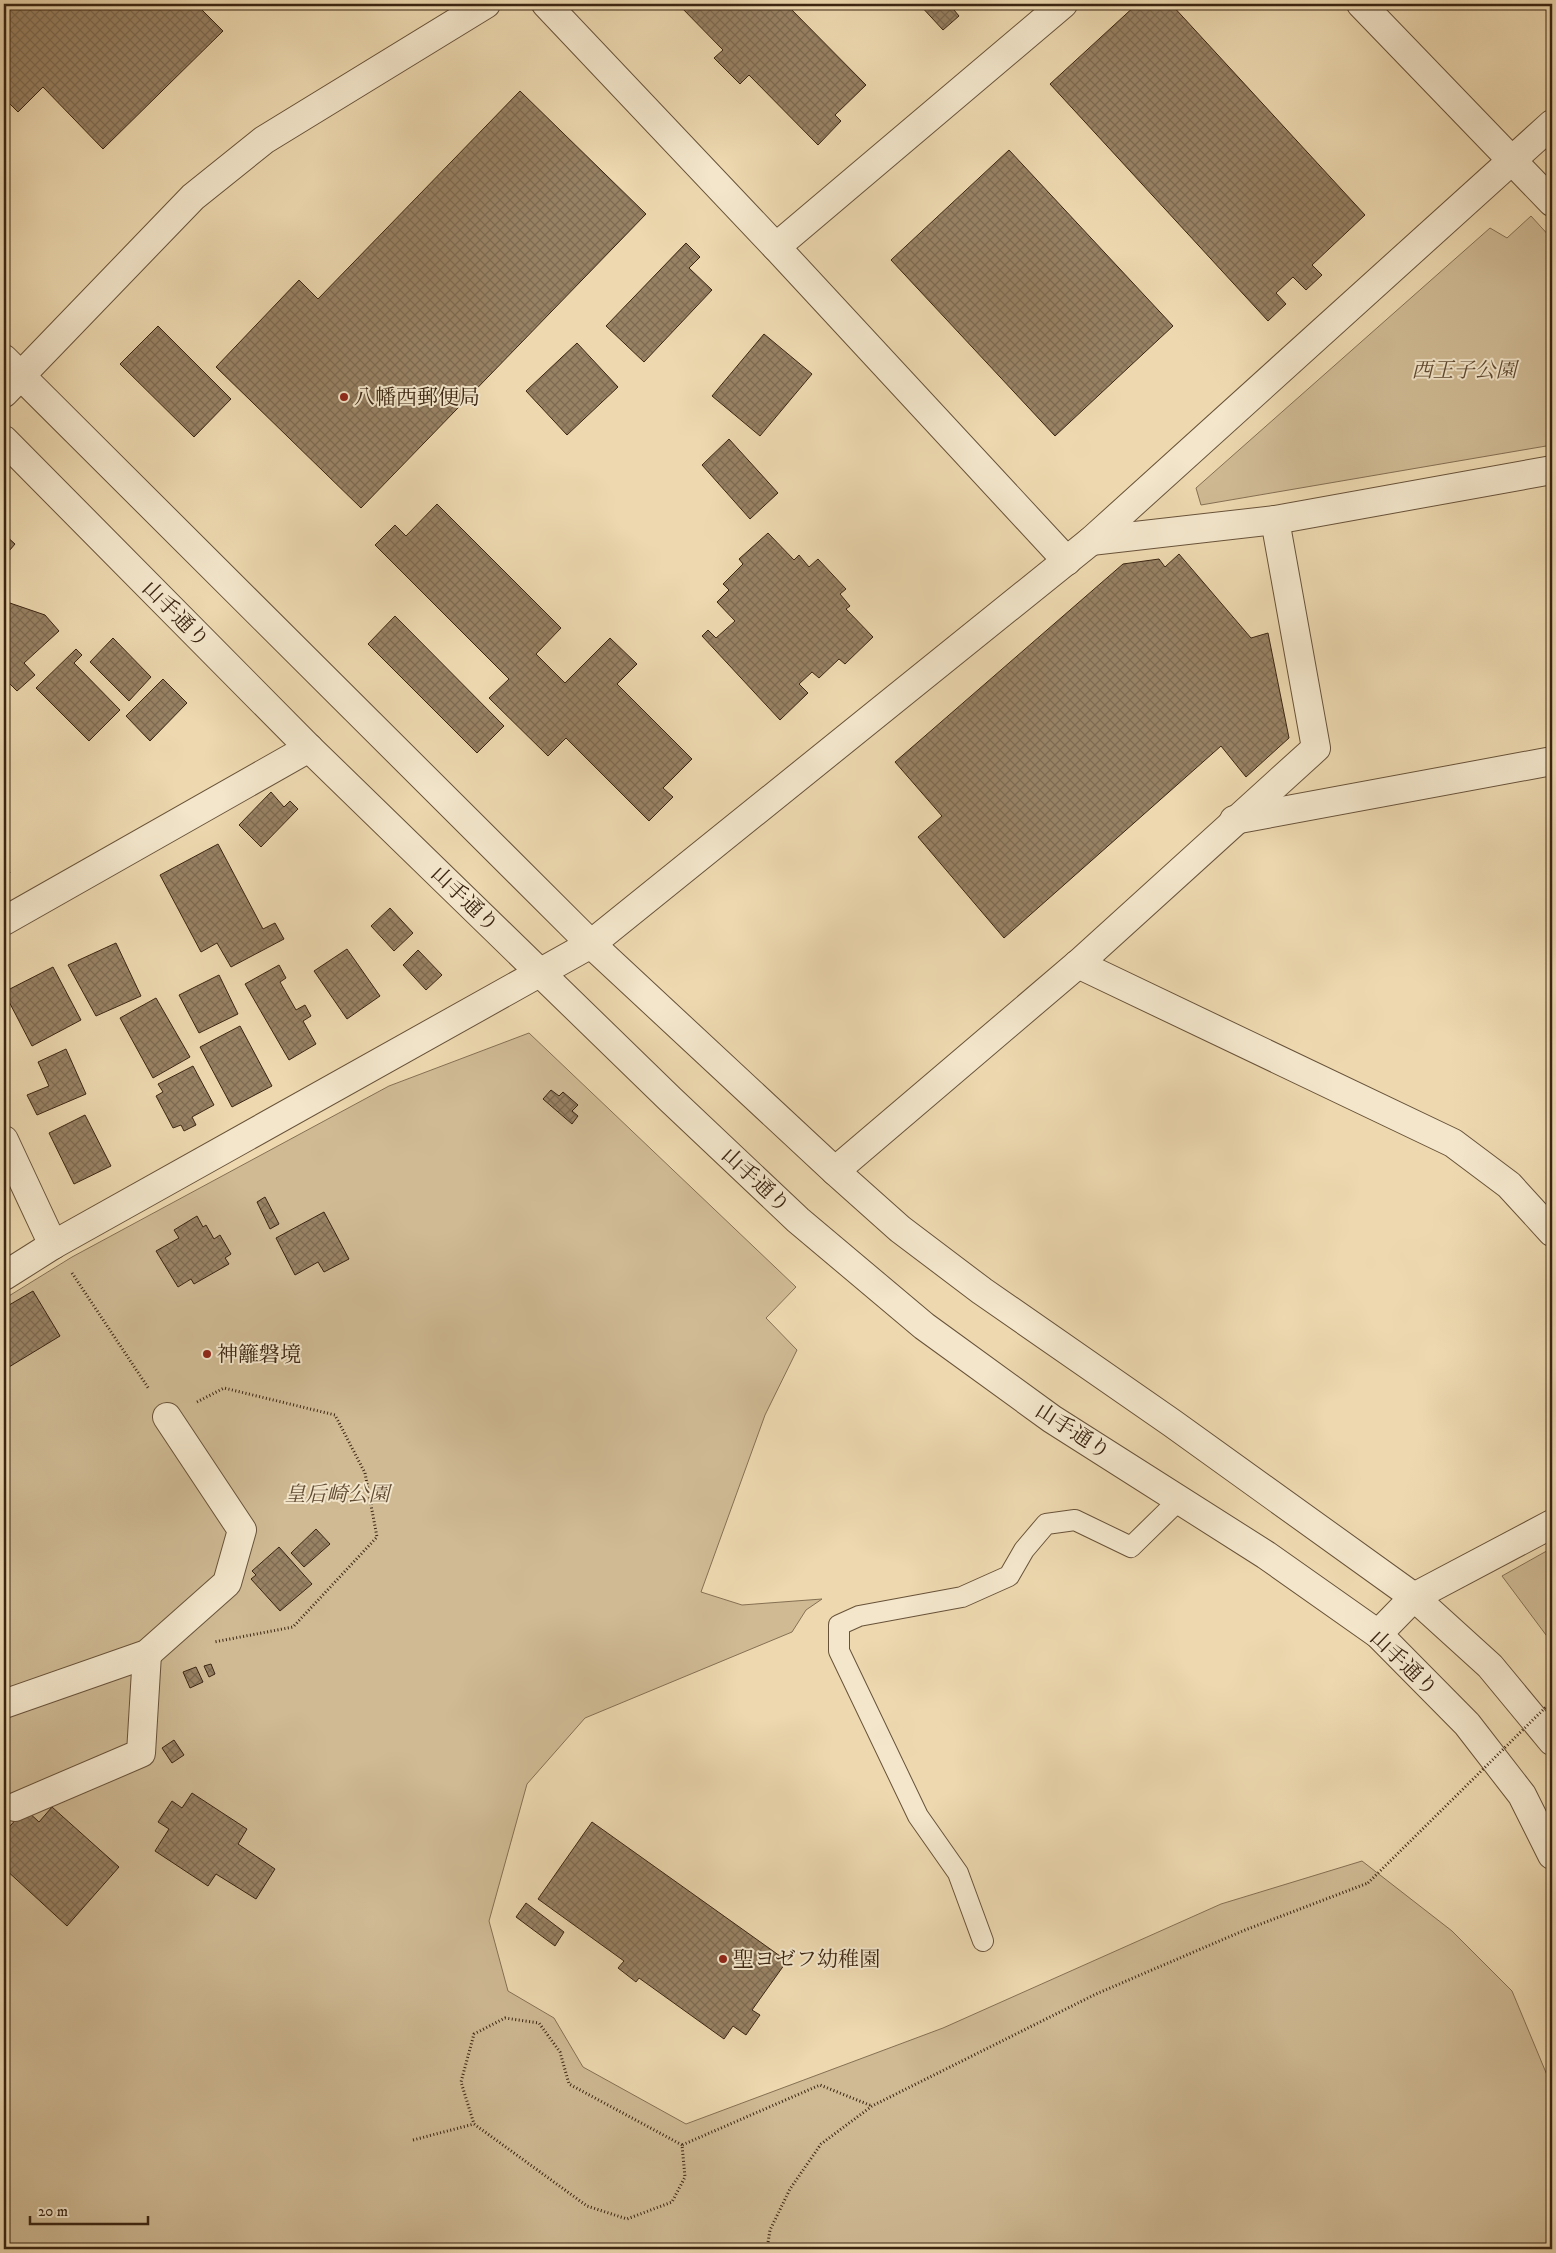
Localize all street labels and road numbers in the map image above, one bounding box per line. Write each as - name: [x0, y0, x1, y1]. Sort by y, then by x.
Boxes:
- street label: 山手通り: [136, 576, 214, 654]
- street label: 山手通り: [425, 861, 504, 938]
- street label: 山手通り: [716, 1143, 795, 1219]
- street label: 山手通り: [1030, 1398, 1115, 1466]
- street label: 山手通り: [1364, 1625, 1443, 1702]

